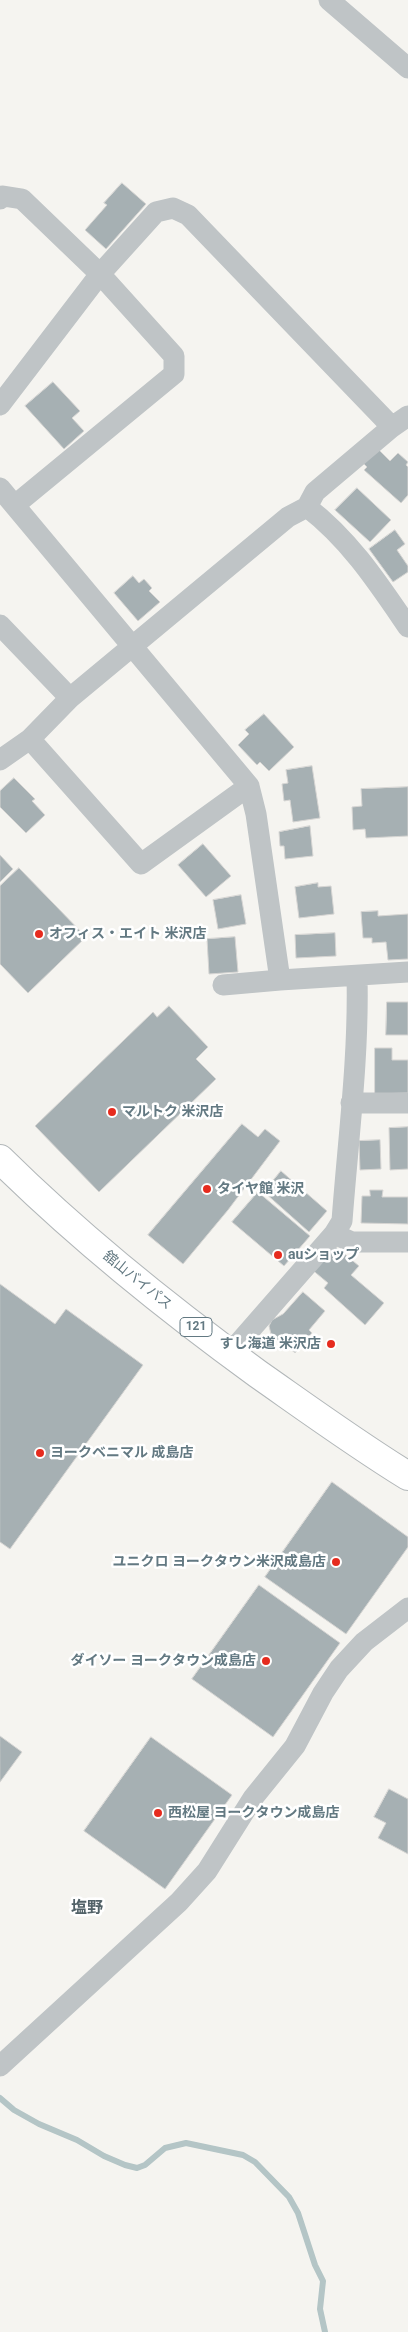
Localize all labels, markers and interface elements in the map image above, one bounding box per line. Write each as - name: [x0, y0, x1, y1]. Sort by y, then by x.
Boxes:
- place label: オフィス・エイト 米沢店: [49, 926, 206, 942]
- marker: オフィス・エイト 米沢店: [33, 928, 45, 940]
- place label: マルトク 米沢店: [122, 1104, 223, 1120]
- marker: マルトク 米沢店: [106, 1106, 118, 1118]
- place label: タイヤ館 米沢: [217, 1181, 304, 1197]
- marker: タイヤ館 米沢: [201, 1183, 213, 1195]
- place label: auショップ: [288, 1247, 359, 1263]
- street label: 舘山バイパス: [99, 1248, 175, 1314]
- marker: auショップ: [272, 1249, 284, 1261]
- road number: 121: [180, 1318, 212, 1336]
- place label: すし海道 米沢店: [220, 1336, 321, 1352]
- marker: すし海道 米沢店: [325, 1338, 337, 1350]
- place label: ヨークベニマル 成島店: [50, 1445, 193, 1461]
- marker: ヨークベニマル 成島店: [34, 1447, 46, 1459]
- place label: ユニクロ ヨークタウン米沢成島店: [113, 1554, 326, 1570]
- marker: ユニクロ ヨークタウン米沢成島店: [330, 1556, 342, 1568]
- place label: ダイソー ヨークタウン成島店: [71, 1653, 256, 1669]
- marker: ダイソー ヨークタウン成島店: [260, 1655, 272, 1667]
- place label: 西松屋 ヨークタウン成島店: [168, 1805, 339, 1821]
- marker: 西松屋 ヨークタウン成島店: [152, 1807, 164, 1819]
- district label: 塩野: [71, 1899, 103, 1919]

